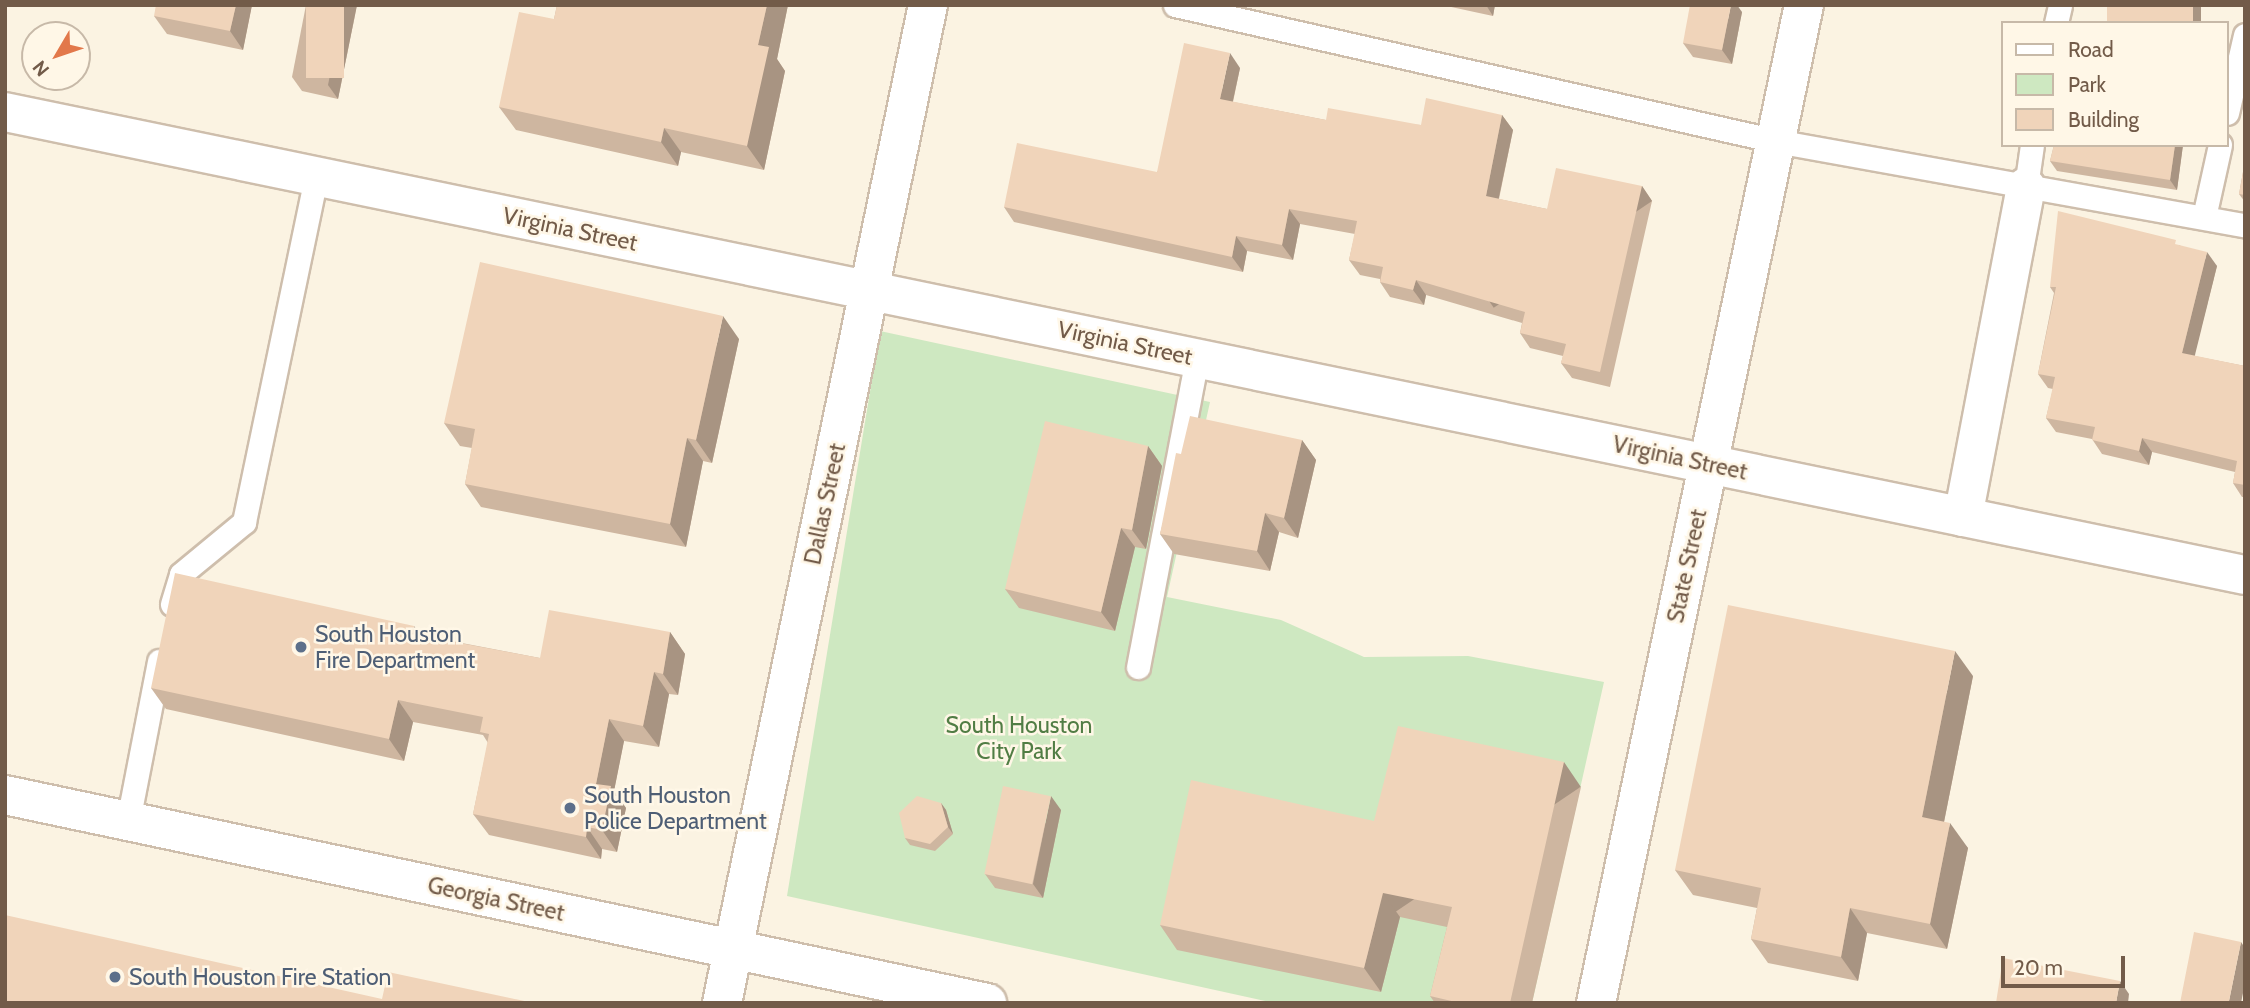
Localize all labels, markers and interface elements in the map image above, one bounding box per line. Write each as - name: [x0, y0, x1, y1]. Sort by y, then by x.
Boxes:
- north arrow: [21, 21, 91, 91]
- legend: [2002, 21, 2229, 147]
- text: Road: [2068, 37, 2114, 62]
- text: N: [28, 56, 54, 81]
- text: Park: [2068, 72, 2106, 97]
- text: Building: [2068, 107, 2139, 132]
- street label: Virginia Street: [500, 201, 640, 257]
- street label: Virginia Street: [1055, 315, 1195, 371]
- street label: Virginia Street: [1610, 430, 1750, 486]
- street label: Dallas Street: [799, 441, 851, 567]
- street label: State Street: [1662, 507, 1712, 625]
- place label: South Houston Fire Department: [315, 620, 475, 674]
- marker: South Houston Fire Department: [293, 639, 309, 655]
- park label: South Houston City Park: [946, 711, 1092, 765]
- place label: South Houston Police Department: [584, 781, 767, 835]
- marker: South Houston Police Department: [562, 800, 578, 816]
- street label: Georgia Street: [425, 871, 567, 927]
- scale bar: [2005, 942, 2129, 986]
- text: 20 m: [2014, 955, 2063, 980]
- place label: South Houston Fire Station: [129, 963, 391, 991]
- marker: South Houston Fire Station: [107, 969, 123, 985]

